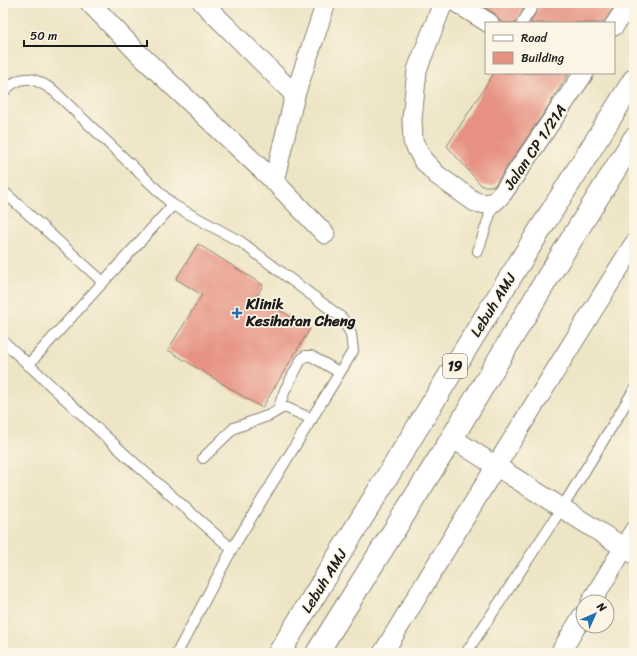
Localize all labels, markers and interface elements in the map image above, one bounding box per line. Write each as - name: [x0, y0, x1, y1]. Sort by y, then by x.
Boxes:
- scale bar: [24, 22, 147, 48]
- legend: [485, 22, 615, 74]
- text: 50 m: [30, 25, 57, 47]
- text: Road: [521, 27, 548, 49]
- text: Building: [521, 47, 564, 69]
- street label: Jalan CP 1/21A: [496, 99, 573, 196]
- street label: Lebuh AMJ: [463, 267, 524, 342]
- place label: Klinik Kesihatan Cheng: [245, 291, 356, 334]
- marker: Klinik Kesihatan Cheng: [231, 307, 243, 319]
- road number: 19: [443, 354, 467, 378]
- street label: Lebuh AMJ: [294, 543, 355, 618]
- north arrow: [575, 594, 615, 634]
- text: N: [592, 597, 611, 617]

